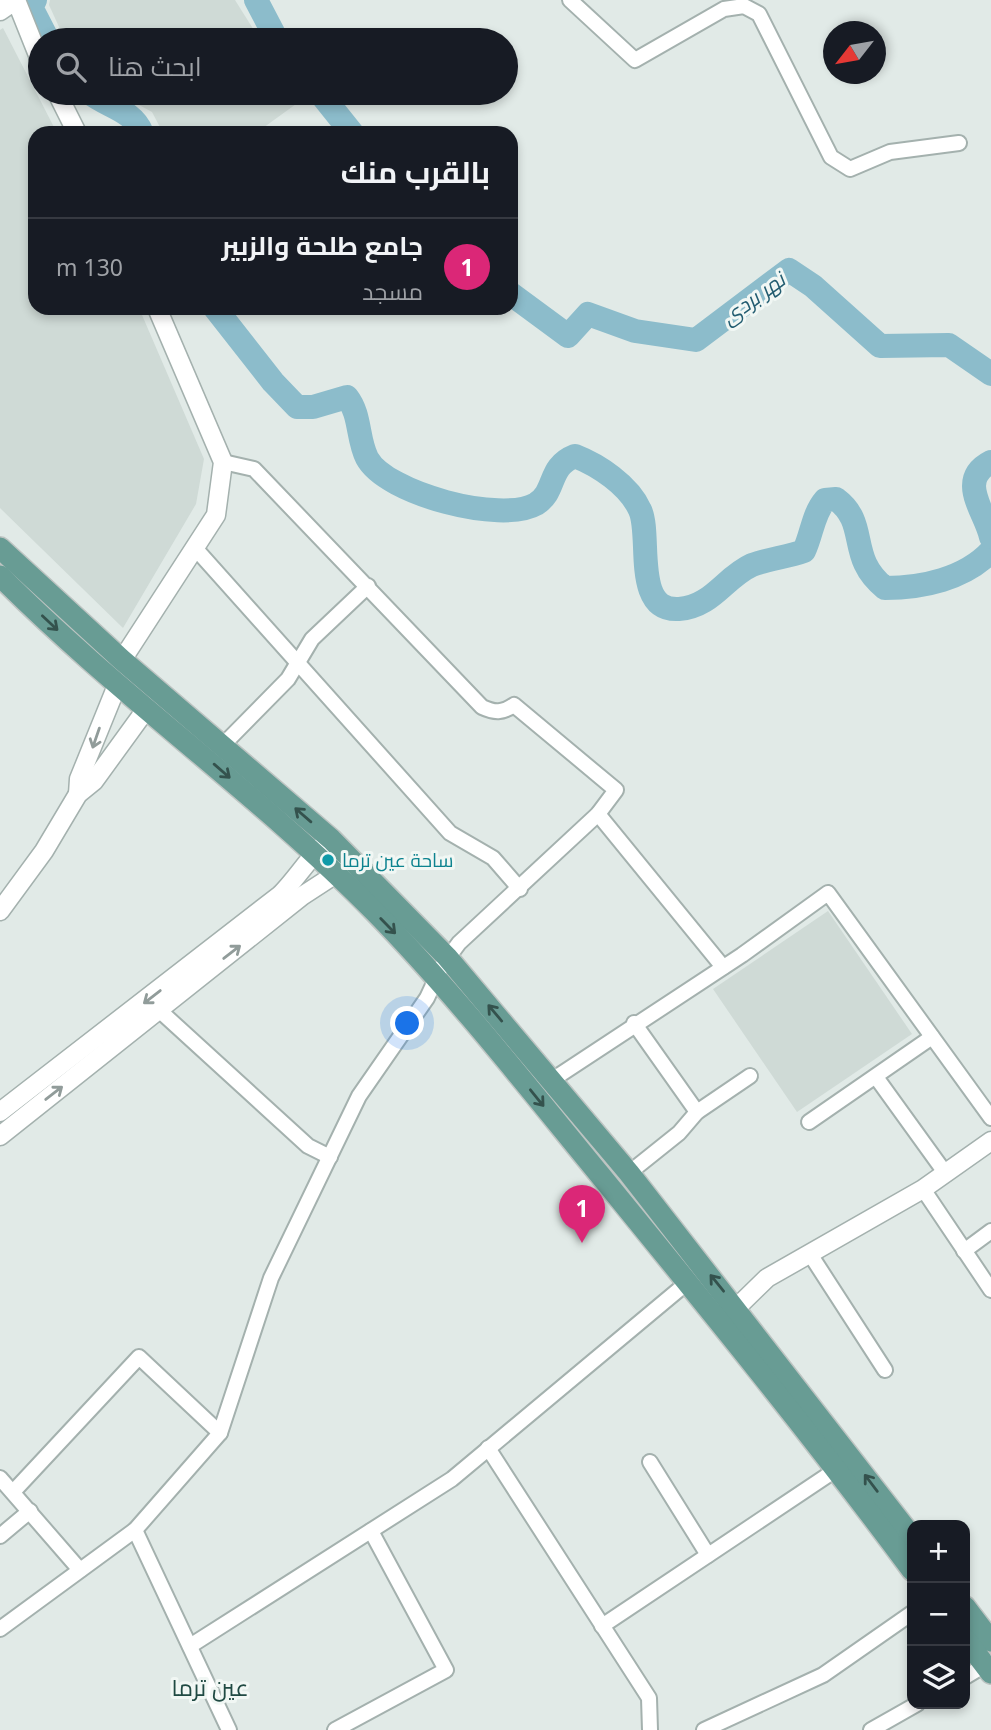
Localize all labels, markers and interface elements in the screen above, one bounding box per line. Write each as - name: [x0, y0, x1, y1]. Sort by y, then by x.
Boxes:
- north arrow: [823, 21, 886, 84]
- search box: [28, 28, 518, 105]
- icon: search: [52, 48, 90, 86]
- text: ابحث هنا: [108, 48, 202, 84]
- text: بالقرب منك: [341, 151, 490, 192]
- text: جامع طلحة والزبير: [221, 227, 423, 263]
- text: 130 m: [56, 251, 123, 283]
- text: 1: [460, 251, 474, 283]
- water label: نهر بردى: [716, 264, 792, 331]
- text: مسجد: [362, 275, 423, 307]
- one-way arrow: [41, 614, 58, 631]
- one-way arrow: [89, 727, 101, 749]
- one-way arrow: [212, 763, 230, 779]
- one-way arrow: [294, 807, 312, 823]
- place label: ساحة عين ترما: [342, 847, 453, 873]
- marker: ساحة عين ترما: [320, 852, 336, 868]
- one-way arrow: [380, 917, 397, 934]
- one-way arrow: [222, 944, 240, 959]
- one-way arrow: [143, 989, 161, 1004]
- one-way arrow: [487, 1004, 503, 1022]
- your location: [390, 1006, 424, 1040]
- one-way arrow: [44, 1086, 62, 1101]
- one-way arrow: [529, 1089, 545, 1107]
- pin: 1: [559, 1185, 605, 1243]
- one-way arrow: [709, 1275, 725, 1293]
- one-way arrow: [864, 1474, 878, 1493]
- map controls: [907, 1520, 970, 1709]
- button: +: [907, 1520, 970, 1583]
- button: −: [907, 1583, 970, 1646]
- button: layers: [907, 1646, 970, 1709]
- district label: عين ترما: [171, 1671, 249, 1703]

